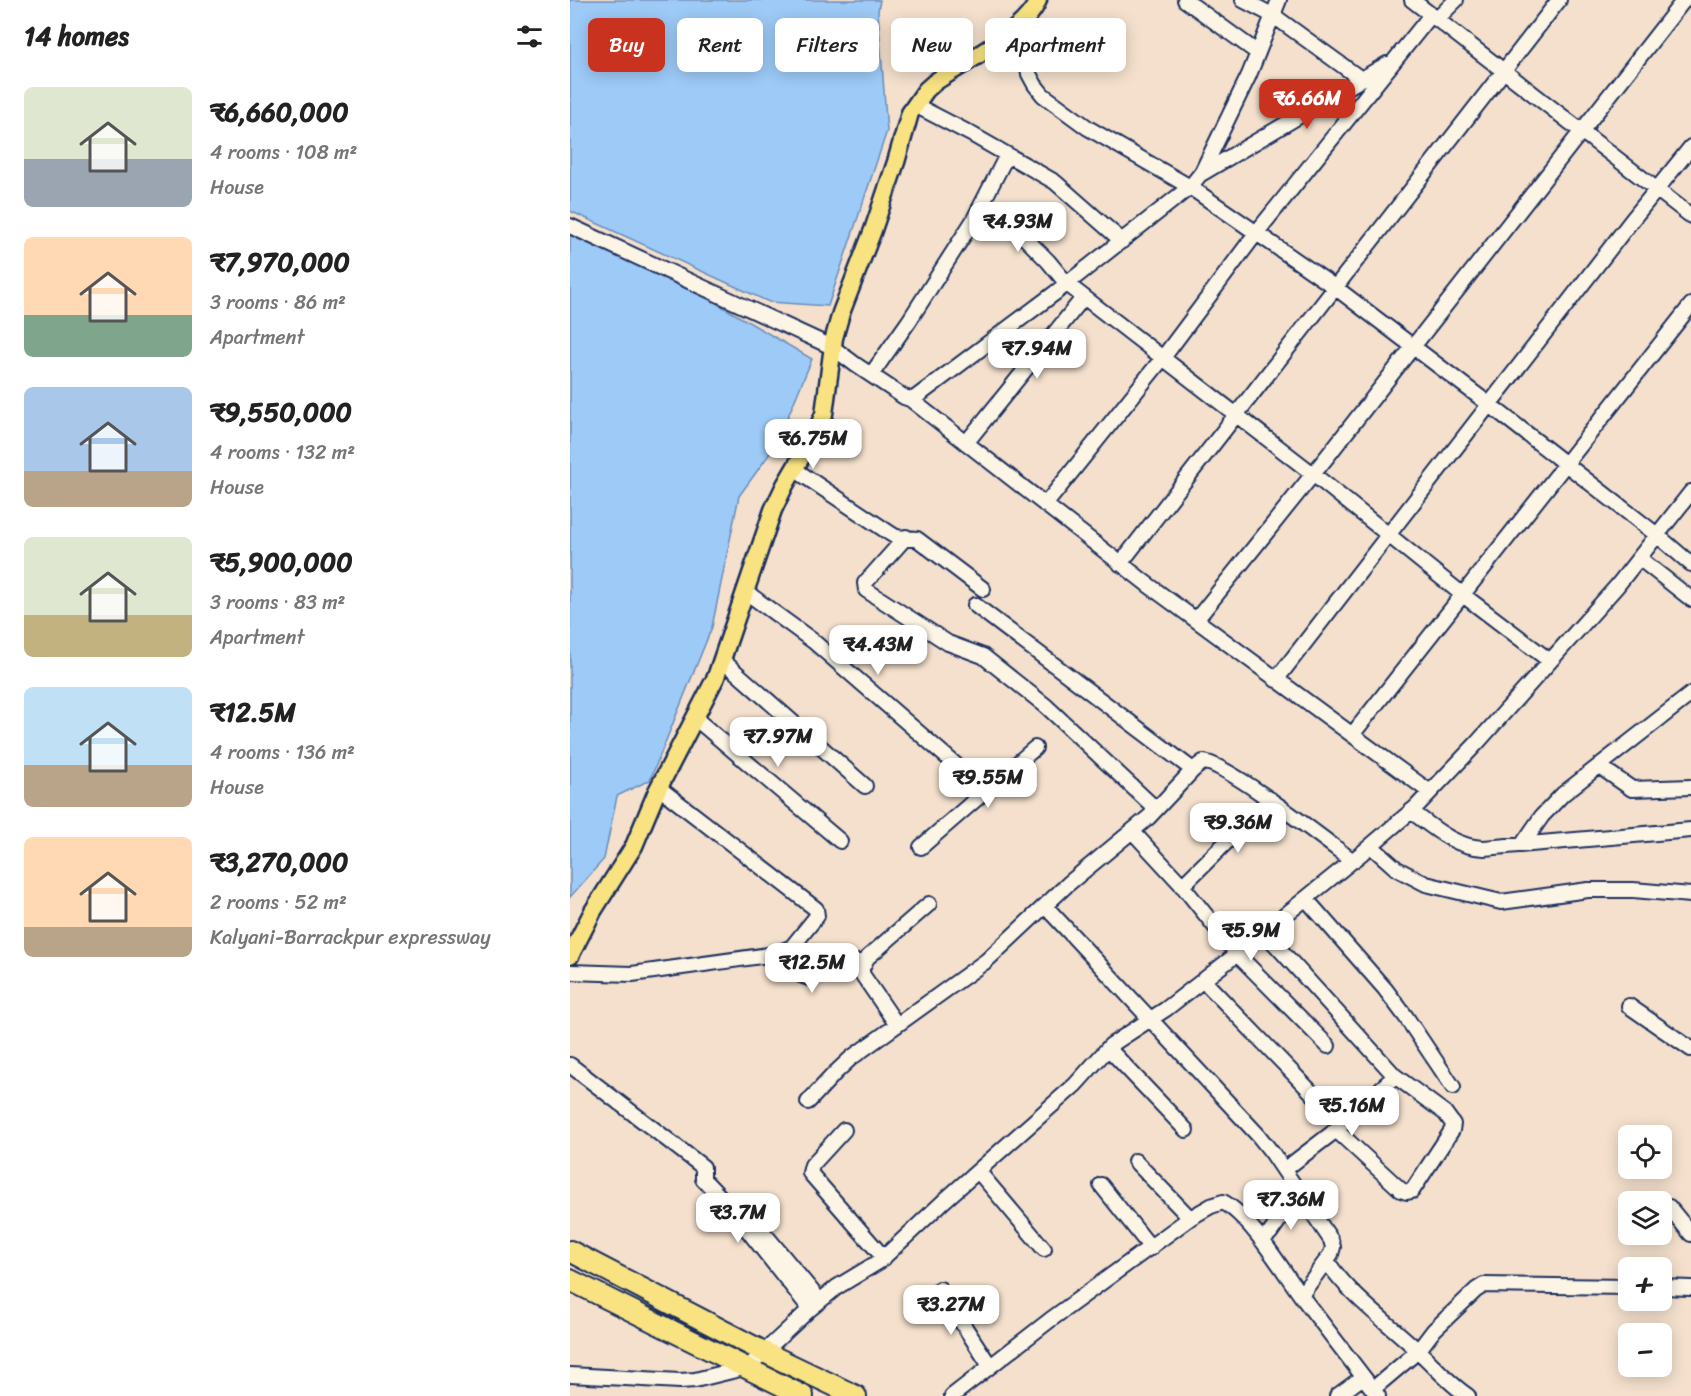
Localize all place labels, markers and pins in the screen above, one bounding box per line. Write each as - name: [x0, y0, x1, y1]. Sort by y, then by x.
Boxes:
- pin: ₹6.66M: [1258, 79, 1356, 130]
- pin: ₹4.93M: [969, 202, 1067, 253]
- pin: ₹7.94M: [988, 329, 1086, 380]
- pin: ₹6.75M: [764, 419, 862, 470]
- pin: ₹4.43M: [829, 625, 927, 676]
- pin: ₹7.97M: [729, 717, 827, 768]
- pin: ₹9.55M: [939, 758, 1037, 809]
- pin: ₹9.36M: [1189, 803, 1287, 854]
- pin: ₹5.9M: [1209, 911, 1293, 962]
- pin: ₹12.5M: [763, 943, 861, 994]
- pin: ₹5.16M: [1303, 1086, 1401, 1137]
- pin: ₹7.36M: [1242, 1180, 1340, 1231]
- pin: ₹3.7M: [696, 1193, 780, 1244]
- pin: ₹3.27M: [902, 1285, 1000, 1336]

